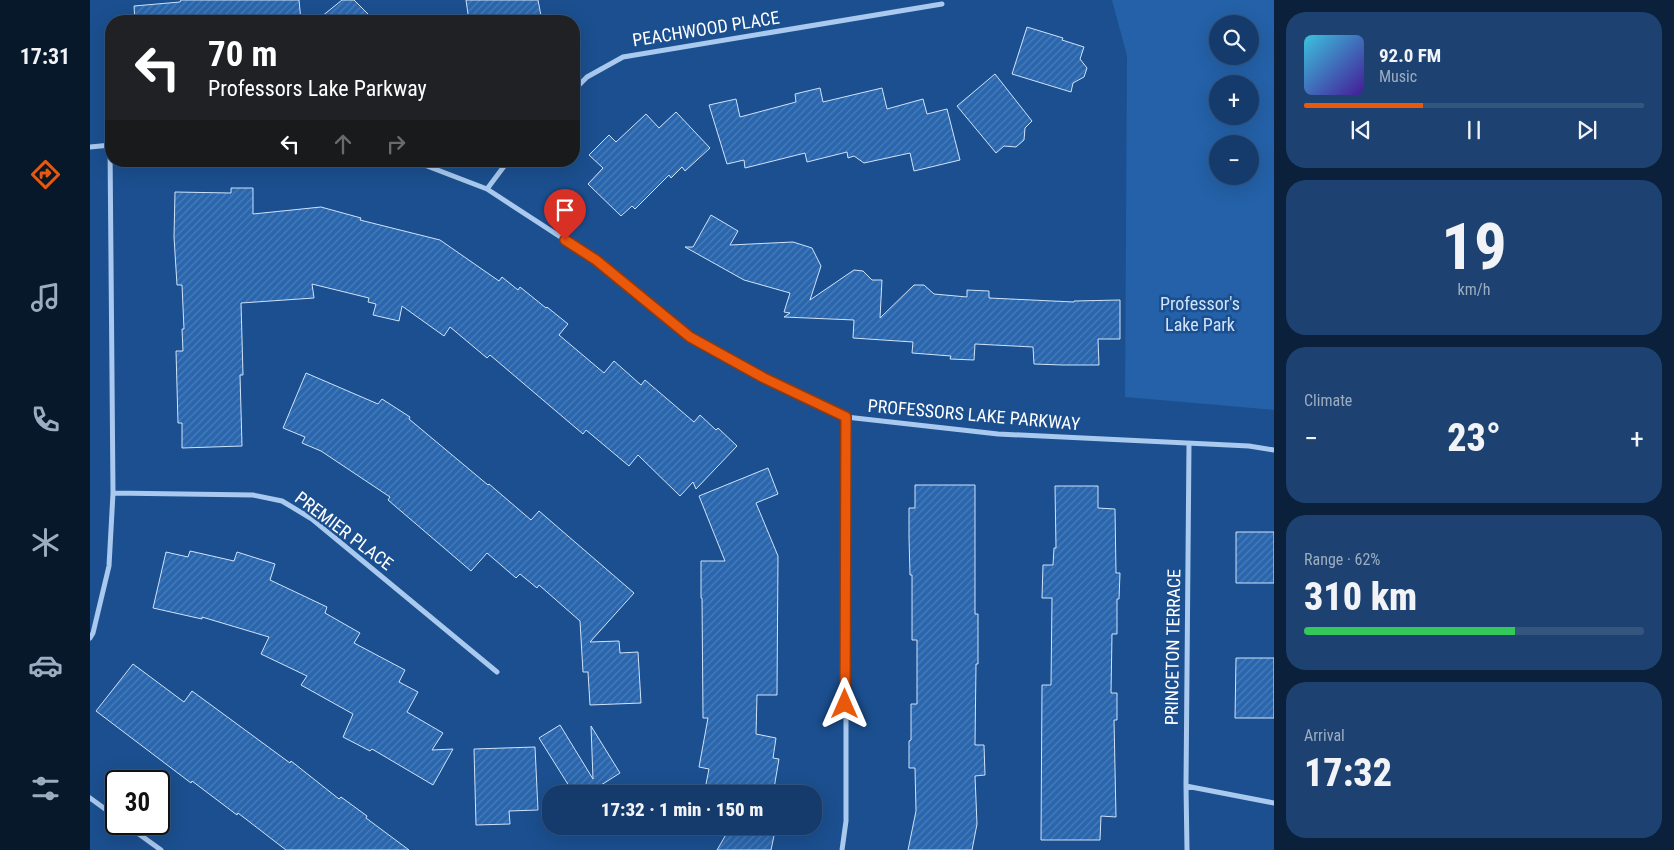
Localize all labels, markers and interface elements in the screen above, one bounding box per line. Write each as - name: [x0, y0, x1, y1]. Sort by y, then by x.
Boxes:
- street label: PEACHWOOD PLACE: [631, 7, 781, 50]
- map controls: [1209, 15, 1259, 185]
- button: search: [1209, 15, 1259, 65]
- text: 70 m: [208, 34, 277, 75]
- icon: left: [125, 35, 190, 100]
- text: 17:31: [20, 44, 70, 69]
- text: 92.0 FM: [1379, 44, 1441, 67]
- text: Music: [1379, 67, 1417, 86]
- button: +: [1209, 75, 1259, 125]
- text: Professors Lake Parkway: [208, 76, 427, 101]
- icon: previous: [1347, 116, 1375, 144]
- icon: pause: [1460, 116, 1488, 144]
- icon: next: [1573, 116, 1601, 144]
- icon: left: [276, 130, 304, 158]
- icon: ahead: [329, 130, 357, 158]
- icon: right: [382, 130, 410, 158]
- button: −: [1209, 135, 1259, 185]
- icon: directions: [28, 157, 63, 192]
- pin: [544, 189, 586, 240]
- icon: arrive: [551, 196, 579, 224]
- text: 19: [1441, 209, 1507, 285]
- icon: music: [28, 280, 63, 315]
- text: km/h: [1458, 280, 1490, 299]
- park label: Professor's Lake Park: [1160, 293, 1240, 335]
- text: Climate: [1304, 391, 1352, 410]
- street label: PROFESSORS LAKE PARKWAY: [867, 395, 1082, 434]
- icon: phone: [28, 402, 63, 437]
- text: 23°: [1447, 416, 1501, 460]
- text: −: [1304, 422, 1318, 455]
- text: +: [1630, 422, 1644, 455]
- street label: PREMIER PLACE: [291, 487, 398, 574]
- icon: climate: [28, 525, 63, 560]
- text: Range · 62%: [1304, 550, 1380, 569]
- street label: PRINCETON TERRACE: [1161, 569, 1184, 725]
- text: 310 km: [1304, 575, 1417, 619]
- icon: car: [28, 648, 63, 683]
- position arrow: [818, 677, 870, 729]
- text: Arrival: [1304, 726, 1345, 745]
- text: 17:32: [1304, 751, 1392, 795]
- speed limit sign: 30: [105, 770, 170, 835]
- icon: filters: [28, 771, 63, 806]
- text: 17:32 · 1 min · 150 m: [601, 798, 763, 821]

